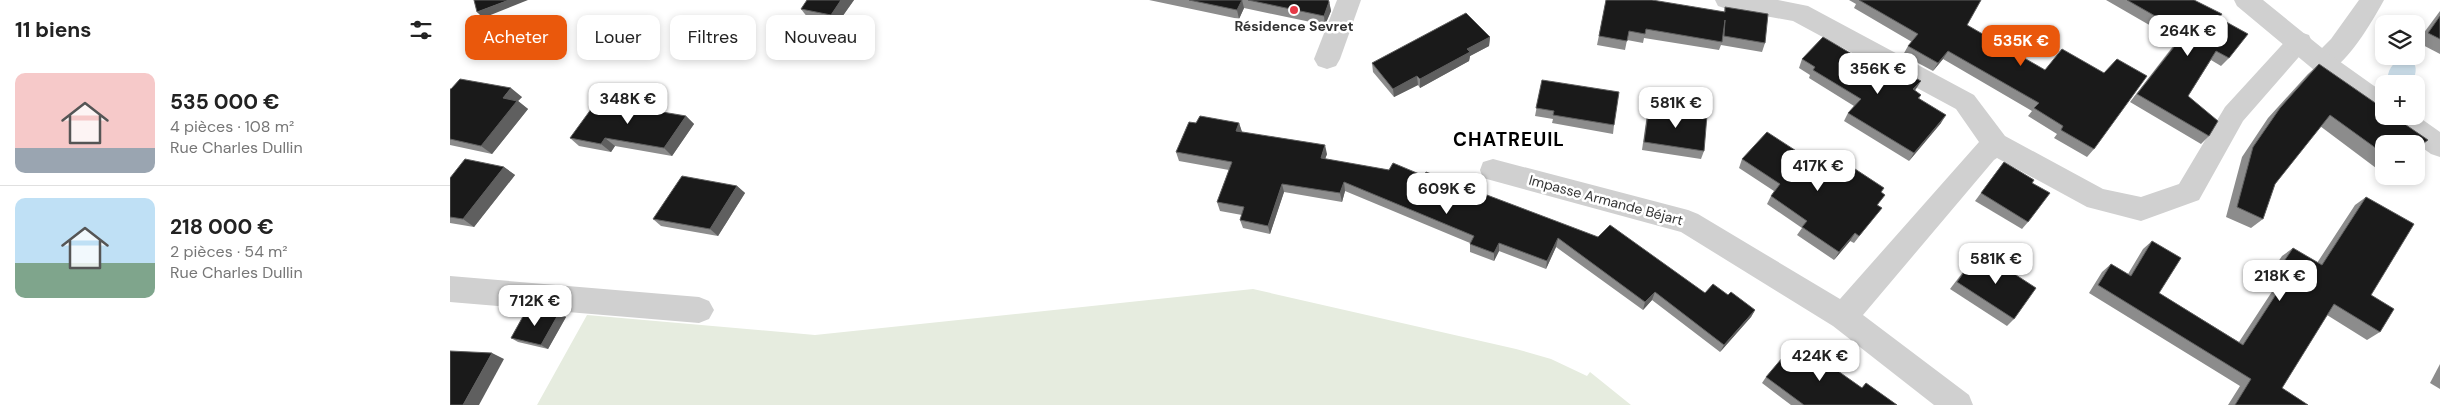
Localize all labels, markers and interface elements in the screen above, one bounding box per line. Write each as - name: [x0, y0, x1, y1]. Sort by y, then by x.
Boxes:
- marker: Résidence Sevret: [1288, 4, 1300, 16]
- chip: Acheter: [465, 15, 567, 60]
- chip: Louer: [577, 15, 660, 60]
- chip: Filtres: [670, 15, 756, 60]
- chip: Nouveau: [766, 15, 875, 60]
- pin: 264K €: [2147, 15, 2229, 57]
- map controls: [2375, 15, 2425, 185]
- button: layers: [2375, 15, 2425, 65]
- text: 11 biens: [15, 16, 92, 44]
- icon: filters: [407, 16, 435, 44]
- place label: Résidence Sevret: [1234, 17, 1354, 35]
- text: 264K €: [2160, 20, 2216, 41]
- pin: 535K €: [1980, 24, 2062, 67]
- text: 535K €: [1993, 30, 2049, 51]
- pin: 356K €: [1837, 52, 1919, 95]
- text: 356K €: [1850, 58, 1906, 79]
- button: +: [2375, 75, 2425, 125]
- pin: 348K €: [587, 82, 669, 125]
- pin: 581K €: [1635, 86, 1717, 129]
- text: 535 000 €: [170, 88, 280, 116]
- text: 348K €: [599, 88, 657, 109]
- text: 581K €: [1650, 92, 1702, 113]
- icon: home: [55, 93, 115, 153]
- text: 4 pièces · 108 m²: [170, 116, 294, 137]
- district label: CHATREUIL: [1453, 127, 1565, 152]
- button: −: [2375, 135, 2425, 185]
- text: Rue Charles Dullin: [170, 137, 303, 158]
- pin: 417K €: [1777, 150, 1859, 192]
- text: 417K €: [1792, 155, 1844, 176]
- street label: Impasse Armande Béjart: [1527, 171, 1685, 229]
- pin: 609K €: [1406, 172, 1488, 215]
- text: 609K €: [1418, 178, 1476, 199]
- text: 218 000 €: [170, 213, 274, 241]
- icon: home: [55, 218, 115, 278]
- text: 2 pièces · 54 m²: [170, 241, 288, 262]
- pin: 581K €: [1955, 242, 2037, 285]
- text: 581K €: [1970, 248, 2022, 269]
- pin: 218K €: [2239, 260, 2321, 302]
- text: Rue Charles Dullin: [170, 262, 303, 283]
- text: 218K €: [2254, 265, 2306, 286]
- pin: 712K €: [494, 284, 576, 327]
- text: 712K €: [510, 290, 560, 311]
- pin: 424K €: [1779, 340, 1861, 382]
- text: 424K €: [1792, 345, 1848, 366]

